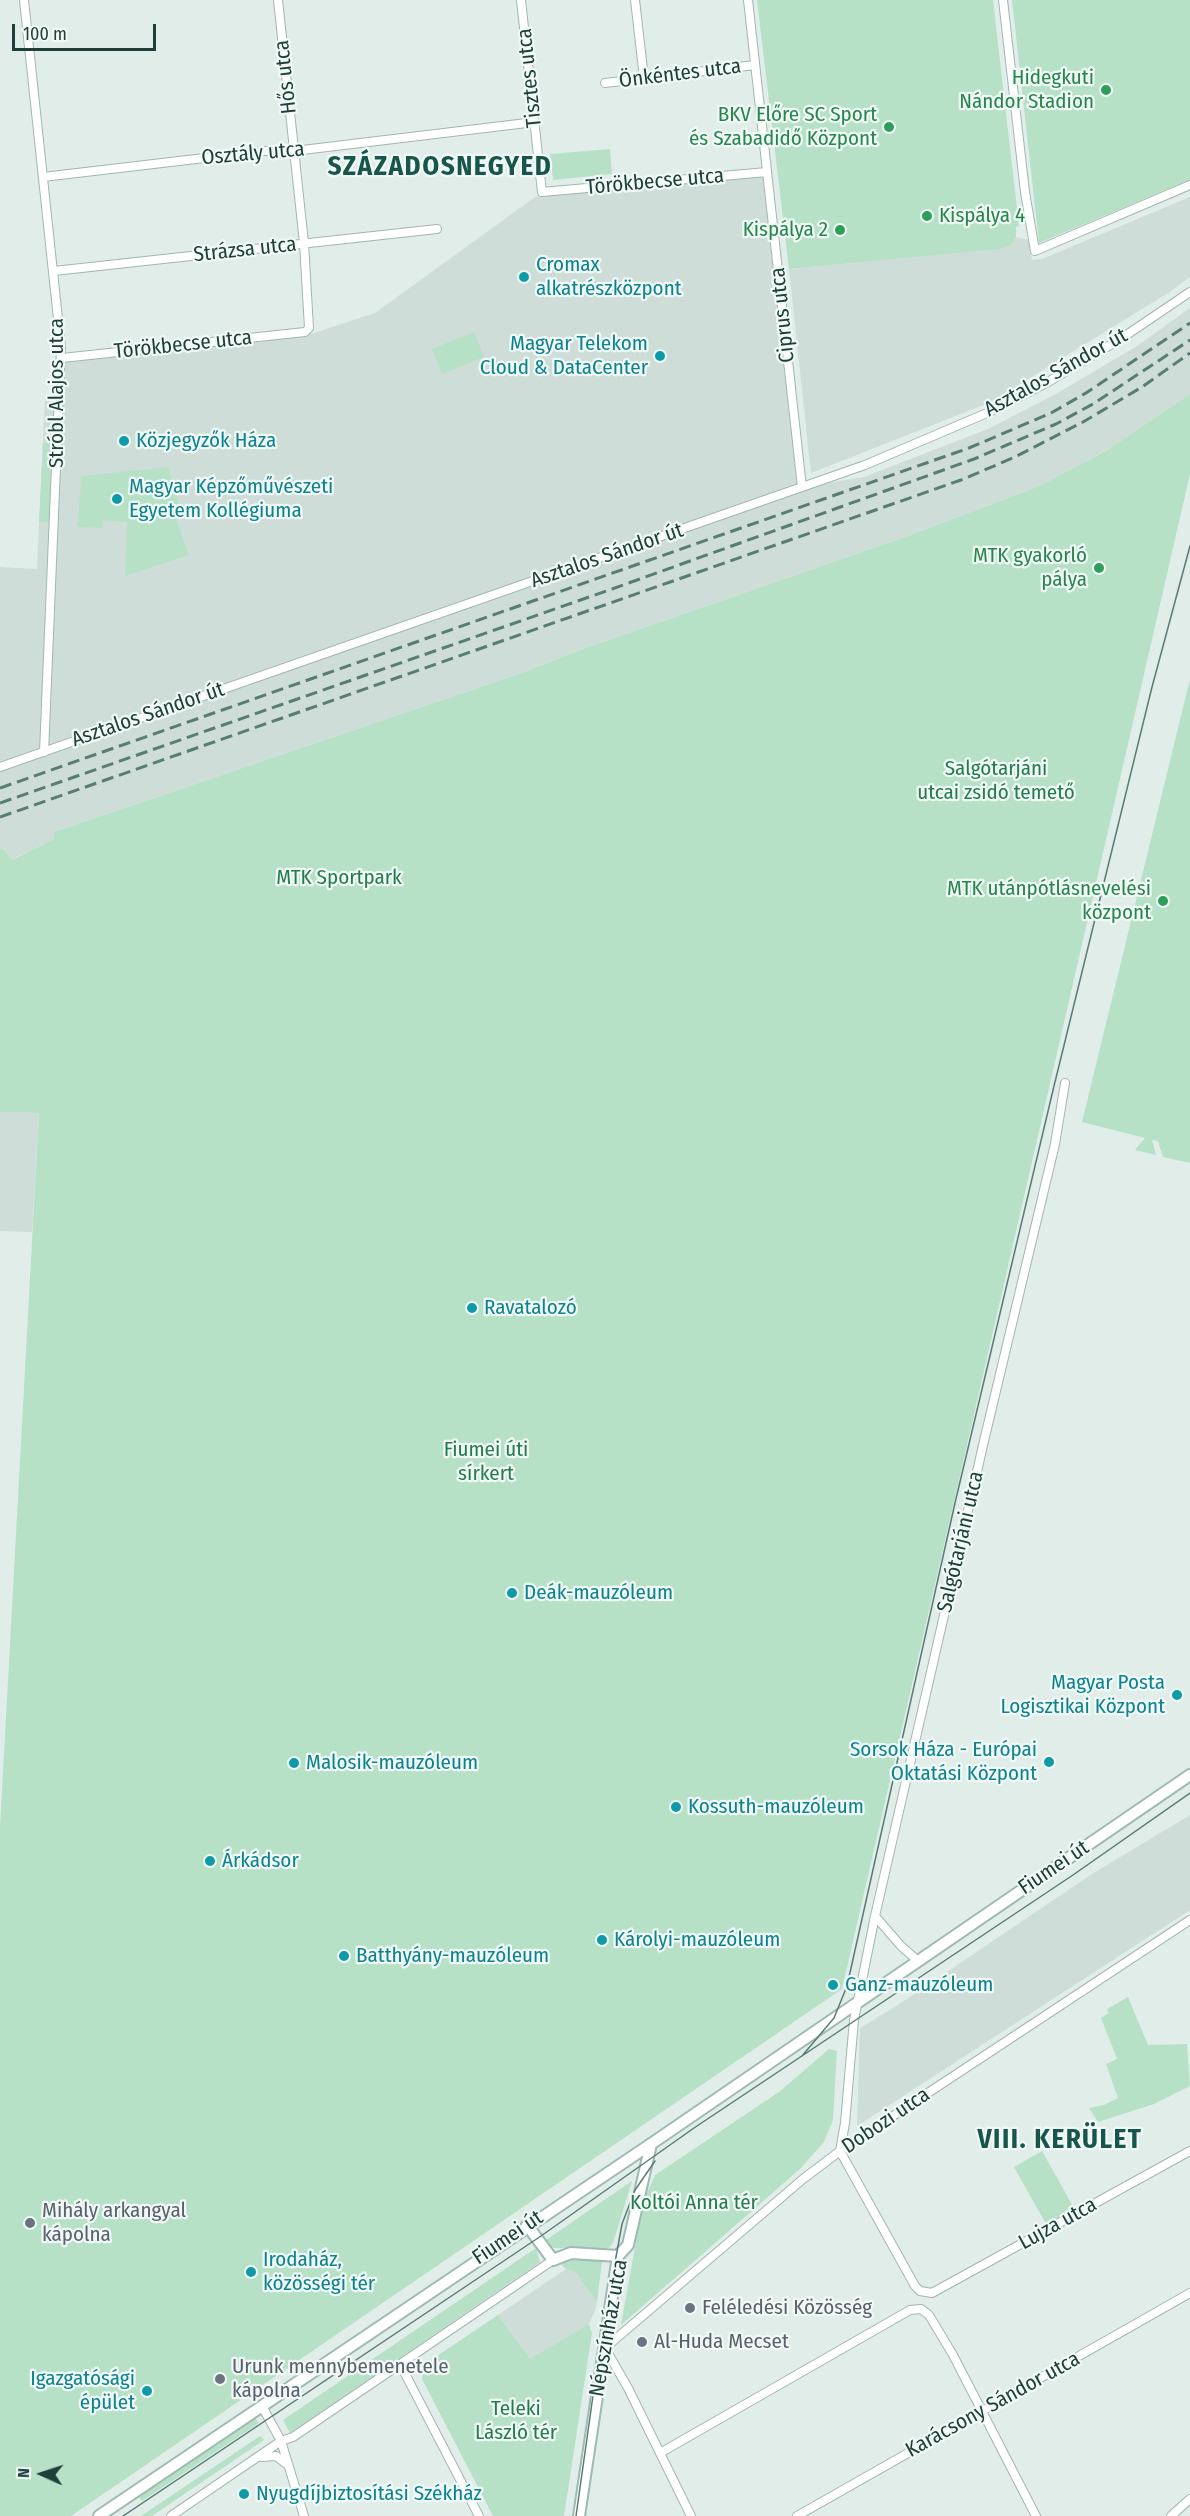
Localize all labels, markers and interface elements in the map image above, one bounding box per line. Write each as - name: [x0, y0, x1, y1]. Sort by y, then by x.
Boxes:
- scale bar: [15, 12, 159, 50]
- text: 100 m: [23, 23, 67, 45]
- street label: Tisztes utca: [512, 27, 548, 129]
- street label: Hős utca: [270, 39, 302, 115]
- street label: Önkéntes utca: [618, 54, 742, 94]
- place label: Hidegkuti Nándor Stadion: [959, 65, 1094, 115]
- marker: Hidegkuti Nándor Stadion: [1099, 83, 1113, 97]
- place label: BKV Előre SC Sport és Szabadidő Központ: [689, 102, 877, 152]
- marker: BKV Előre SC Sport és Szabadidő Központ: [882, 120, 896, 134]
- street label: Osztály utca: [200, 137, 306, 171]
- district label: SZÁZADOSNEGYED: [328, 151, 552, 183]
- street label: Törökbecse utca: [585, 163, 725, 201]
- place label: Kispálya 4: [939, 203, 1025, 229]
- marker: Kispálya 4: [920, 209, 934, 223]
- place label: Kispálya 2: [743, 217, 828, 243]
- marker: Kispálya 2: [833, 223, 847, 237]
- street label: Strázsa utca: [192, 232, 298, 268]
- place label: Cromax alkatrészközpont: [536, 252, 682, 302]
- street label: Ciprus utca: [765, 266, 801, 364]
- marker: Cromax alkatrészközpont: [517, 270, 531, 284]
- street label: Stróbl Alajos utca: [44, 318, 70, 468]
- street label: Asztalos Sándor út: [980, 323, 1132, 423]
- street label: Törökbecse utca: [113, 325, 253, 365]
- place label: Magyar Telekom Cloud & DataCenter: [480, 331, 648, 381]
- marker: Magyar Telekom Cloud & DataCenter: [653, 349, 667, 363]
- place label: Közjegyzők Háza: [136, 428, 276, 454]
- marker: Közjegyzők Háza: [117, 434, 131, 448]
- place label: Magyar Képzőművészeti Egyetem Kollégiuma: [129, 474, 333, 524]
- marker: Magyar Képzőművészeti Egyetem Kollégiuma: [110, 492, 124, 506]
- street label: Asztalos Sándor út: [527, 518, 687, 594]
- place label: MTK gyakorló pálya: [973, 543, 1087, 593]
- marker: MTK gyakorló pálya: [1092, 561, 1106, 575]
- street label: Asztalos Sándor út: [68, 677, 228, 753]
- park label: Salgótarjáni utcai zsidó temető: [917, 756, 1075, 806]
- park label: MTK Sportpark: [276, 865, 402, 891]
- place label: MTK utánpótlásnevelési központ: [947, 876, 1151, 926]
- marker: MTK utánpótlásnevelési központ: [1156, 894, 1170, 908]
- place label: Ravatalozó: [484, 1295, 577, 1321]
- marker: Ravatalozó: [465, 1301, 479, 1315]
- park label: Fiumei úti sírkert: [444, 1437, 528, 1487]
- street label: Salgótarjáni utca: [933, 1469, 989, 1615]
- place label: Deák-mauzóleum: [524, 1580, 673, 1606]
- marker: Deák-mauzóleum: [505, 1586, 519, 1600]
- place label: Magyar Posta Logisztikai Központ: [1000, 1670, 1165, 1720]
- marker: Magyar Posta Logisztikai Központ: [1170, 1688, 1184, 1702]
- place label: Sorsok Háza - Európai Oktatási Központ: [850, 1737, 1037, 1787]
- place label: Malosik-mauzóleum: [306, 1750, 478, 1776]
- marker: Sorsok Háza - Európai Oktatási Központ: [1042, 1755, 1056, 1769]
- marker: Malosik-mauzóleum: [287, 1756, 301, 1770]
- place label: Kossuth-mauzóleum: [688, 1794, 864, 1820]
- marker: Kossuth-mauzóleum: [669, 1800, 683, 1814]
- street label: Fiumei út: [1014, 1835, 1094, 1901]
- place label: Árkádsor: [222, 1848, 299, 1874]
- marker: Árkádsor: [203, 1854, 217, 1868]
- place label: Károlyi-mauzóleum: [614, 1927, 780, 1953]
- marker: Károlyi-mauzóleum: [595, 1933, 609, 1947]
- place label: Batthyány-mauzóleum: [356, 1943, 549, 1969]
- marker: Batthyány-mauzóleum: [337, 1949, 351, 1963]
- place label: Ganz-mauzóleum: [845, 1972, 993, 1998]
- marker: Ganz-mauzóleum: [826, 1978, 840, 1992]
- street label: Dobozi utca: [837, 2082, 935, 2160]
- district label: VIII. KERÜLET: [977, 2124, 1143, 2156]
- park label: Koltói Anna tér: [630, 2190, 758, 2216]
- street label: Lujza utca: [1015, 2192, 1101, 2256]
- place label: Mihály arkangyal kápolna: [42, 2198, 186, 2248]
- street label: Fiumei út: [468, 2205, 548, 2271]
- marker: Mihály arkangyal kápolna: [23, 2216, 37, 2230]
- place label: Irodaház, közösségi tér: [263, 2247, 375, 2297]
- street label: Népszínház utca: [585, 2257, 633, 2399]
- marker: Irodaház, közösségi tér: [244, 2265, 258, 2279]
- place label: Feléledési Közösség: [702, 2295, 872, 2321]
- marker: Feléledési Közösség: [683, 2301, 697, 2315]
- place label: Al-Huda Mecset: [654, 2329, 789, 2355]
- marker: Al-Huda Mecset: [635, 2335, 649, 2349]
- street label: Karácsony Sándor utca: [901, 2347, 1085, 2463]
- place label: Urunk mennybemenetele kápolna: [232, 2354, 449, 2404]
- place label: Igazgatósági épület: [30, 2366, 135, 2416]
- marker: Urunk mennybemenetele kápolna: [213, 2372, 227, 2386]
- marker: Igazgatósági épület: [140, 2384, 154, 2398]
- park label: Teleki László tér: [475, 2396, 557, 2446]
- north arrow: [12, 2444, 72, 2504]
- text: N: [14, 2468, 33, 2478]
- place label: Nyugdíjbiztosítási Székház: [256, 2481, 482, 2507]
- marker: Nyugdíjbiztosítási Székház: [237, 2487, 251, 2501]

